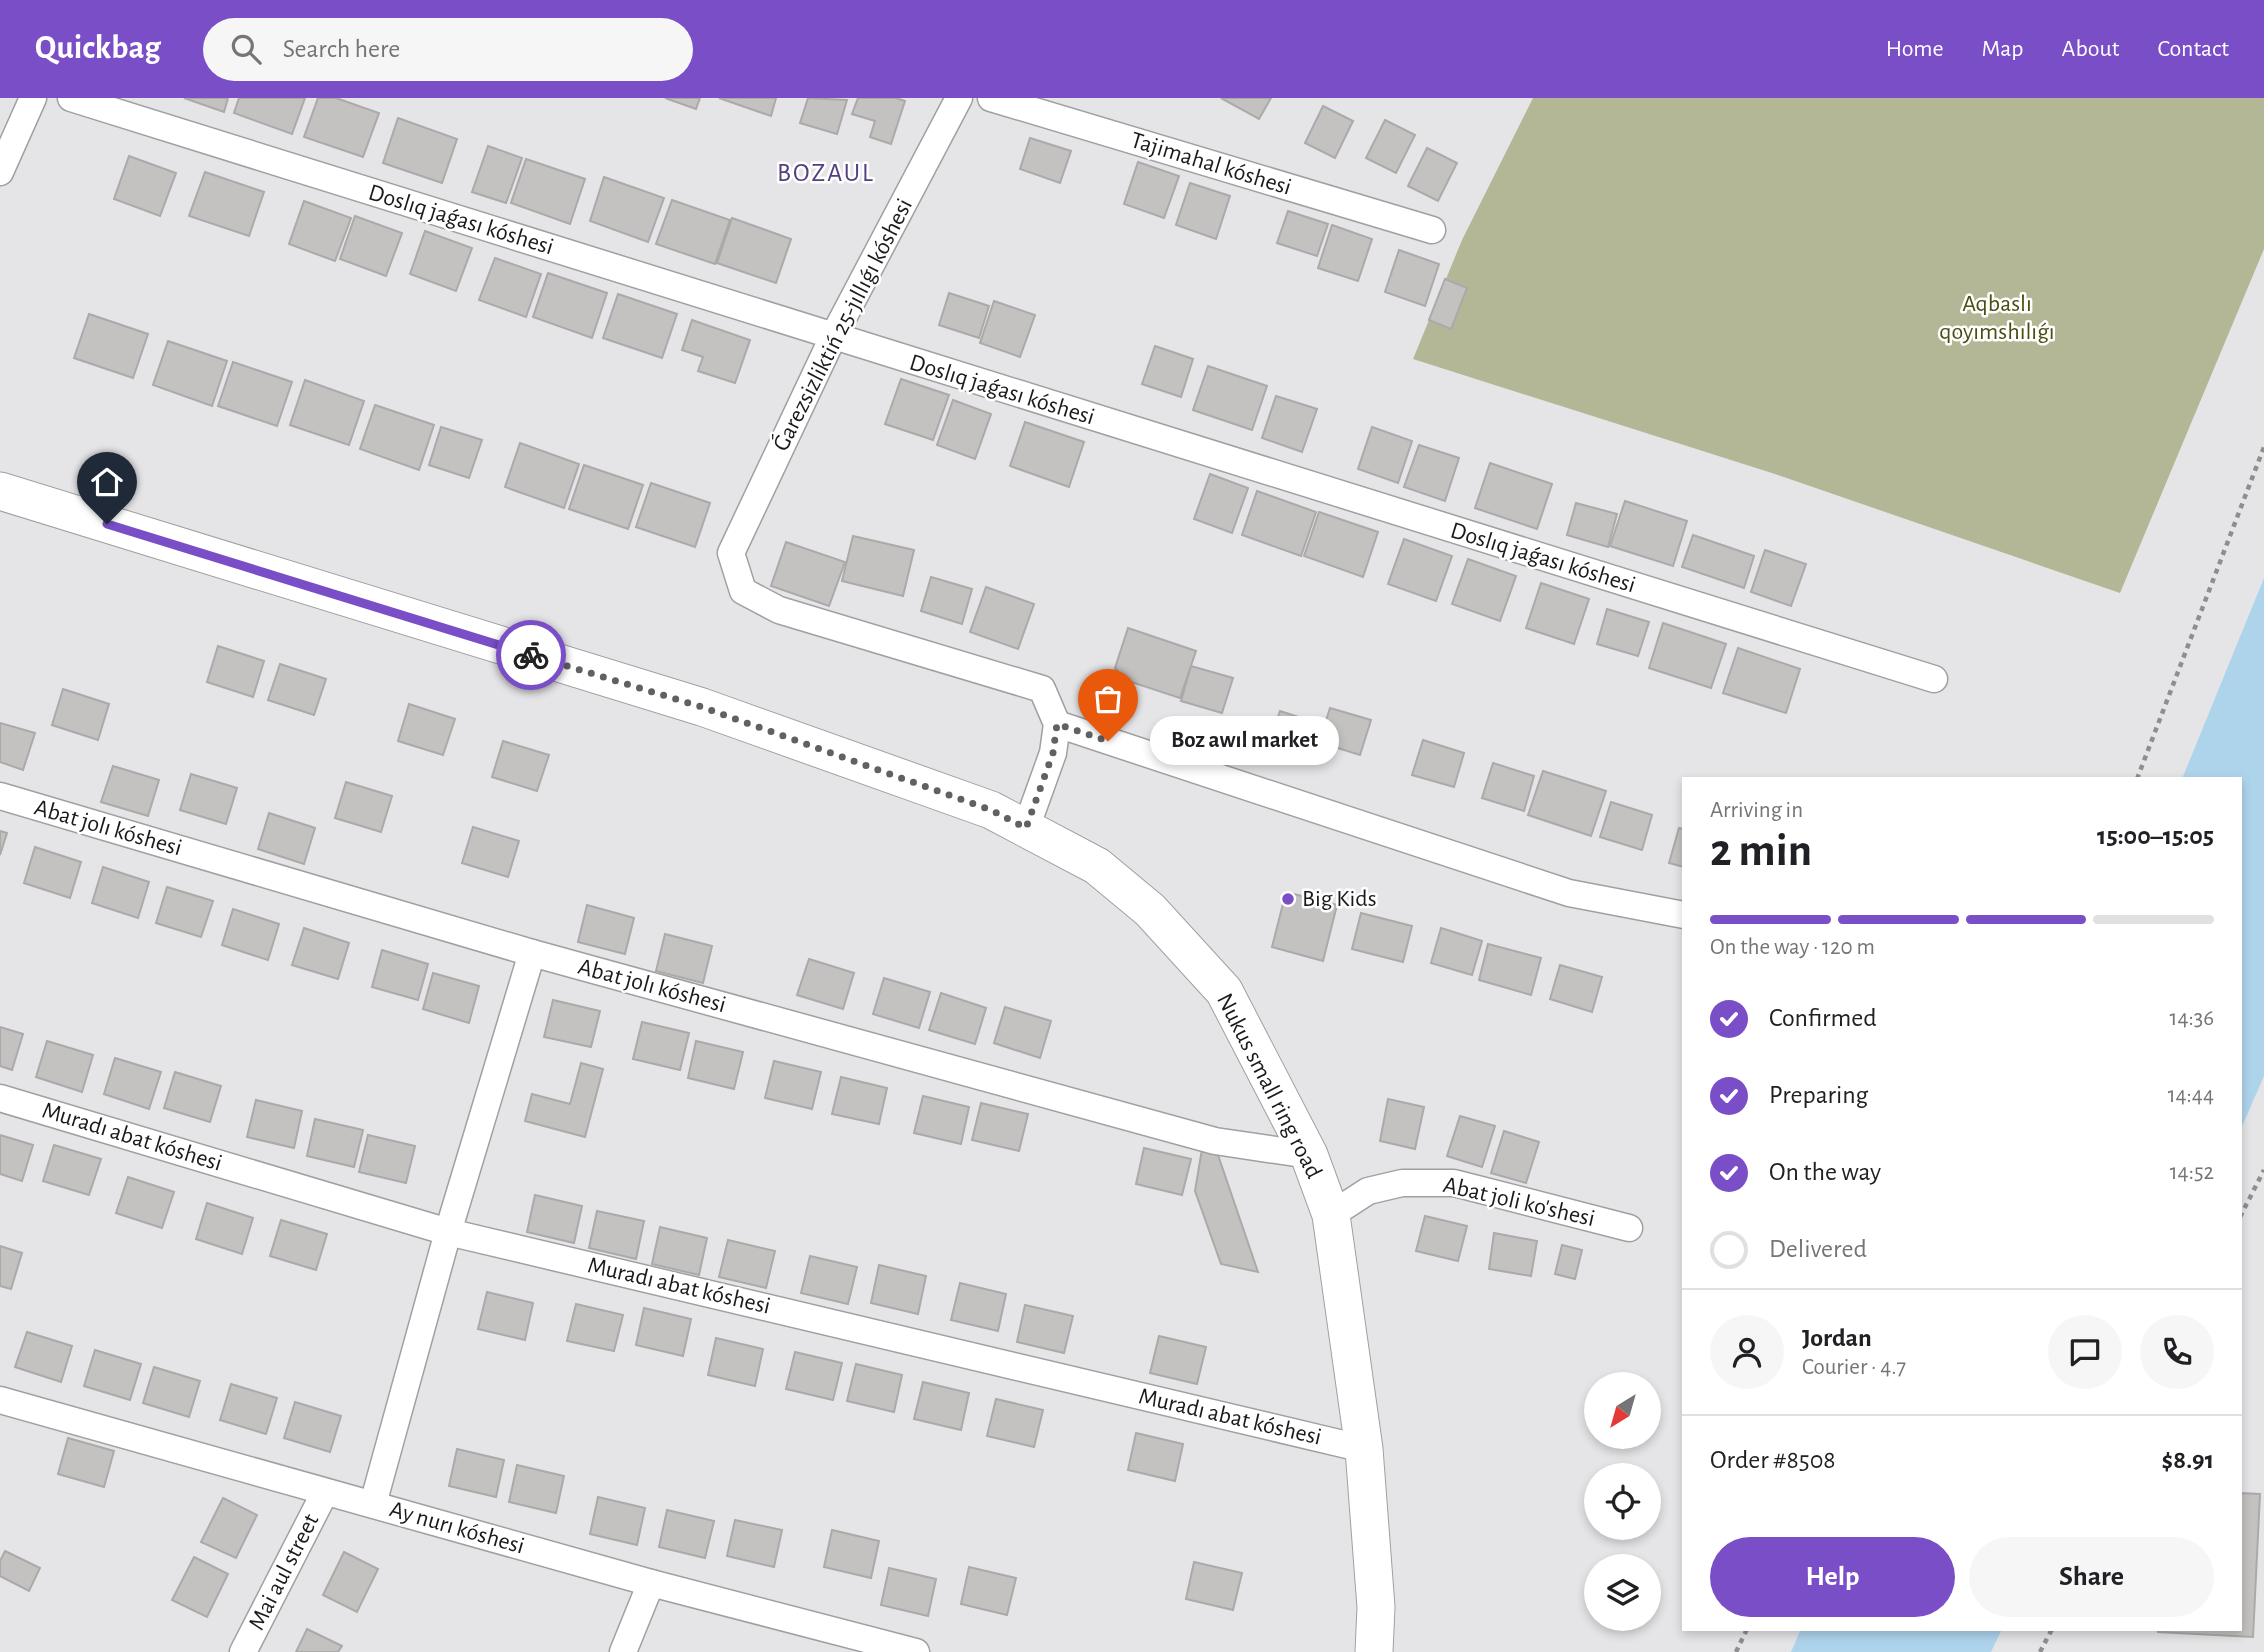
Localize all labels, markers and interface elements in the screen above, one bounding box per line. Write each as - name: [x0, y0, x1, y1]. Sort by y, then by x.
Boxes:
- search box: [203, 18, 693, 81]
- icon: search: [227, 30, 265, 68]
- text: Quickbag: [35, 32, 161, 65]
- text: Search here: [283, 36, 400, 62]
- text: Home: [1886, 37, 1944, 61]
- text: Map: [1982, 37, 2024, 61]
- text: About: [2062, 37, 2119, 61]
- text: Contact: [2157, 37, 2229, 61]
- street label: Tajimahal kóshesi: [1128, 128, 1294, 200]
- district label: BOZAUL: [777, 160, 875, 186]
- street label: Doslıq jaǵası kóshesi: [366, 180, 556, 260]
- street label: Ǵarezsizliktiń 25-jıllıǵı kóshesi: [767, 194, 917, 455]
- park label: Aqbaslı qoyımshılıǵı: [1939, 292, 2055, 344]
- street label: Doslıq jaǵası kóshesi: [907, 350, 1097, 430]
- pin: [77, 452, 137, 524]
- icon: home: [88, 463, 126, 501]
- street label: Doslıq jaǵası kóshesi: [1448, 518, 1638, 598]
- courier: [496, 620, 566, 690]
- icon: bike: [512, 636, 550, 674]
- pin: [1078, 669, 1138, 741]
- icon: bag: [1089, 680, 1127, 718]
- callout: Boz awıl market: [1150, 716, 1339, 766]
- text: Boz awıl market: [1171, 729, 1318, 752]
- street label: Abat jolı kóshesi: [32, 795, 184, 861]
- text: Arriving in: [1710, 799, 1803, 822]
- text: 15:00–15:05: [2097, 823, 2214, 849]
- text: 2 min: [1710, 828, 1812, 874]
- place label: Big Kids: [1302, 887, 1377, 911]
- marker: Big Kids: [1280, 891, 1296, 907]
- text: On the way · 120 m: [1710, 936, 1875, 959]
- street label: Abat jolı kóshesi: [575, 955, 729, 1017]
- street label: Nukus small ring road: [1212, 990, 1326, 1182]
- icon: check: [1710, 1000, 1748, 1038]
- text: Confirmed: [1769, 1005, 1877, 1031]
- text: 14:36: [2169, 1007, 2214, 1030]
- icon: check: [1710, 1077, 1748, 1115]
- text: Preparing: [1769, 1082, 1868, 1108]
- text: 14:44: [2168, 1084, 2214, 1107]
- street label: Muradı abat kóshesi: [39, 1098, 225, 1176]
- icon: check: [1710, 1154, 1748, 1192]
- text: On the way: [1769, 1159, 1881, 1185]
- text: 14:52: [2170, 1161, 2214, 1184]
- street label: Abat joli ko'shesi: [1441, 1173, 1597, 1231]
- text: Delivered: [1769, 1236, 1867, 1262]
- street label: Muradı abat kóshesi: [585, 1253, 773, 1319]
- button: person: [1710, 1315, 1784, 1389]
- button: chat: [2048, 1315, 2122, 1389]
- button: phone: [2140, 1315, 2214, 1389]
- text: Jordan: [1802, 1325, 1872, 1351]
- text: Courier · 4.7: [1802, 1356, 1906, 1379]
- north arrow: [1584, 1372, 1661, 1449]
- map controls: [1584, 1372, 1661, 1631]
- street label: Muradı abat kóshesi: [1136, 1384, 1324, 1450]
- text: Order #8508: [1710, 1447, 1836, 1473]
- text: $8.91: [2162, 1447, 2214, 1473]
- button: locate: [1584, 1463, 1661, 1540]
- street label: Ay nurı kóshesi: [387, 1497, 527, 1559]
- street label: Mai aul street: [245, 1510, 324, 1634]
- button: Help: [1710, 1537, 1955, 1617]
- button: Share: [1969, 1537, 2214, 1617]
- button: layers: [1584, 1554, 1661, 1631]

